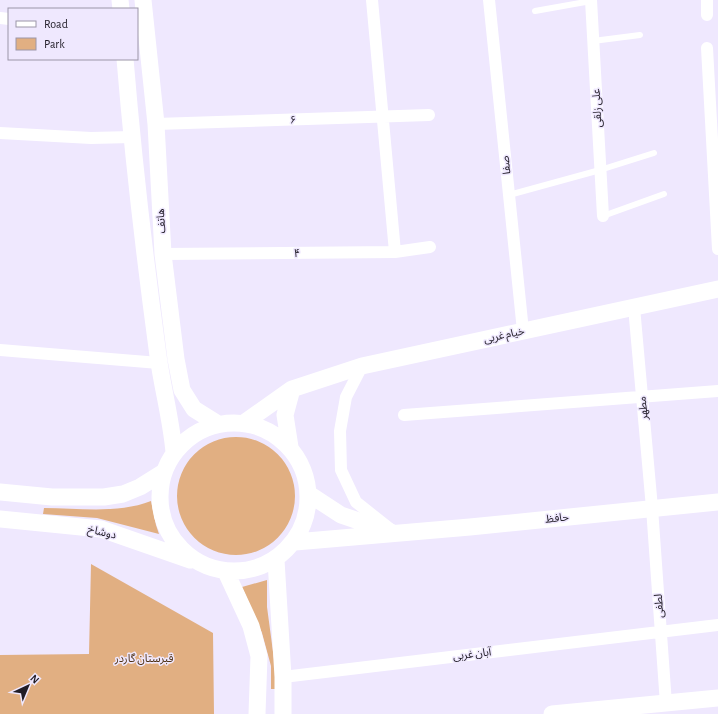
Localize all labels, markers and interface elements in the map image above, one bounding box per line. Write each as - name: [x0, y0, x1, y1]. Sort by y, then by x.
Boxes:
- legend: [8, 8, 138, 60]
- text: Road: [44, 18, 68, 30]
- text: Park: [44, 38, 65, 50]
- street label: علی زلقی: [590, 88, 605, 128]
- street label: ۶: [290, 114, 296, 126]
- street label: صفا: [500, 155, 512, 175]
- street label: هاتف: [155, 208, 167, 234]
- street label: ۴: [294, 248, 300, 259]
- street label: خیام غربی: [483, 325, 526, 347]
- street label: مطهر: [636, 396, 651, 421]
- street label: حافظ: [545, 511, 570, 525]
- street label: دوشاخ: [86, 523, 117, 543]
- street label: لطفی: [653, 593, 666, 618]
- street label: آبان غربی: [452, 646, 493, 663]
- park label: قبرستان گاردر: [114, 652, 173, 665]
- north arrow: [8, 666, 48, 706]
- text: N: [28, 673, 41, 686]

